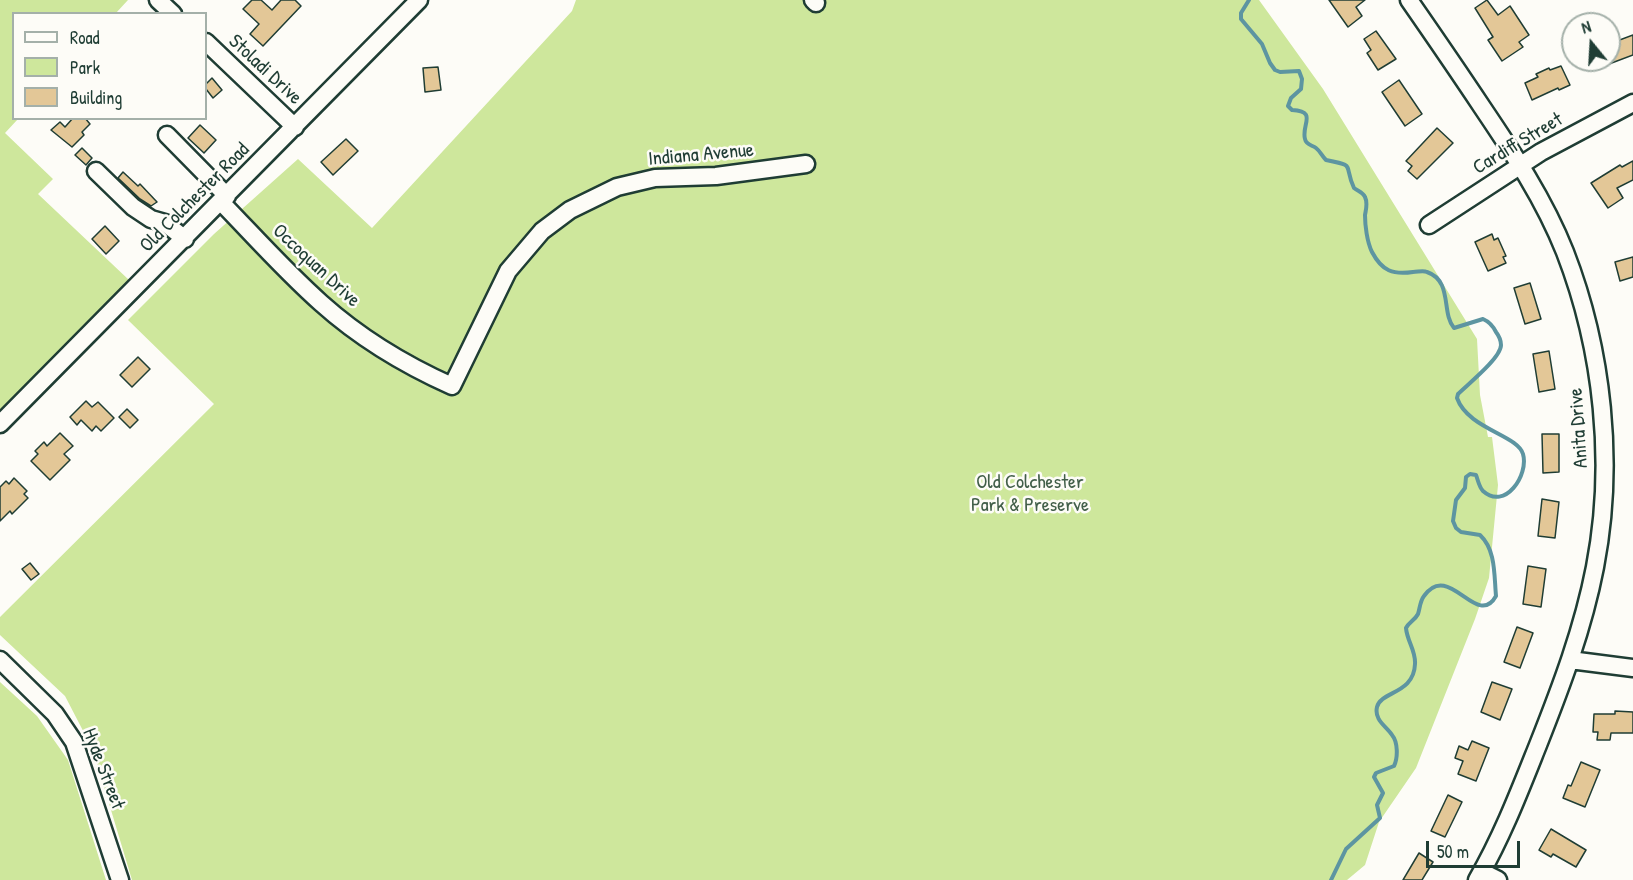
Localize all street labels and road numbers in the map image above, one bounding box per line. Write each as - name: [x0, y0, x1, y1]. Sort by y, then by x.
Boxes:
- street label: Stoladi Drive: [223, 30, 307, 110]
- street label: Cardiff Street: [1469, 108, 1567, 180]
- street label: Old Colchester Road: [135, 138, 255, 258]
- street label: Indiana Avenue: [647, 138, 755, 172]
- street label: Occoquan Drive: [267, 219, 365, 313]
- street label: Anita Drive: [1564, 387, 1594, 469]
- street label: Hyde Street: [77, 725, 129, 813]

